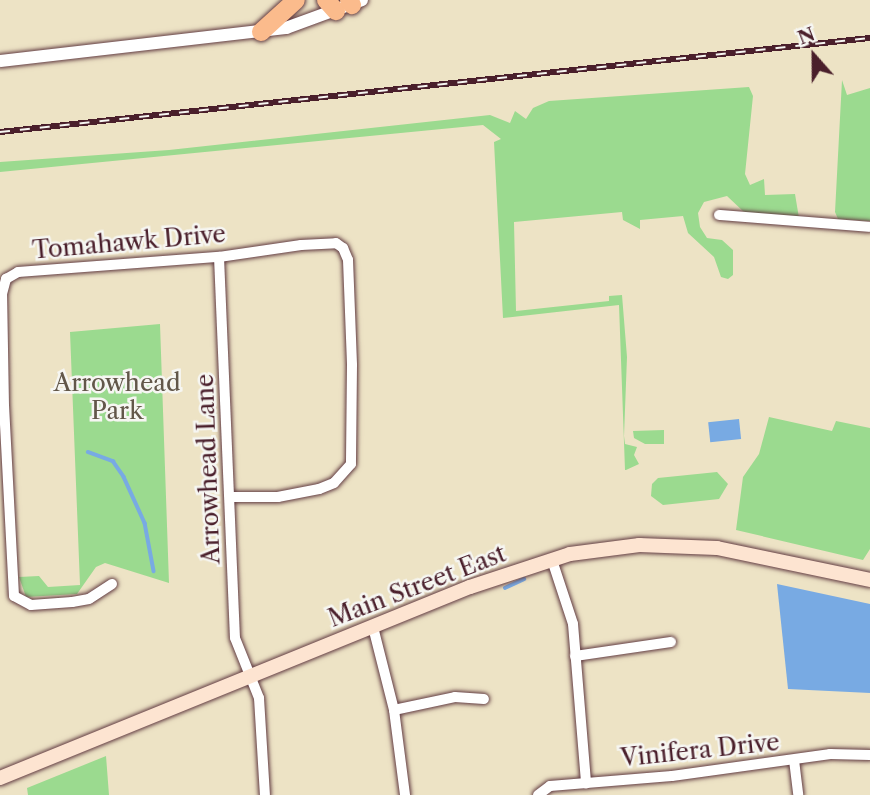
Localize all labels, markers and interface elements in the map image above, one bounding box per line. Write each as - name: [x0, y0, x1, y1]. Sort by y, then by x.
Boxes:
- north arrow: [779, 21, 849, 91]
- text: N: [794, 22, 818, 50]
- street label: Tomahawk Drive: [31, 219, 227, 265]
- park label: Arrowhead Park: [53, 369, 181, 425]
- street label: Arrowhead Lane: [190, 373, 226, 565]
- street label: Main Street East: [324, 539, 510, 633]
- street label: Vinifera Drive: [619, 727, 781, 773]

